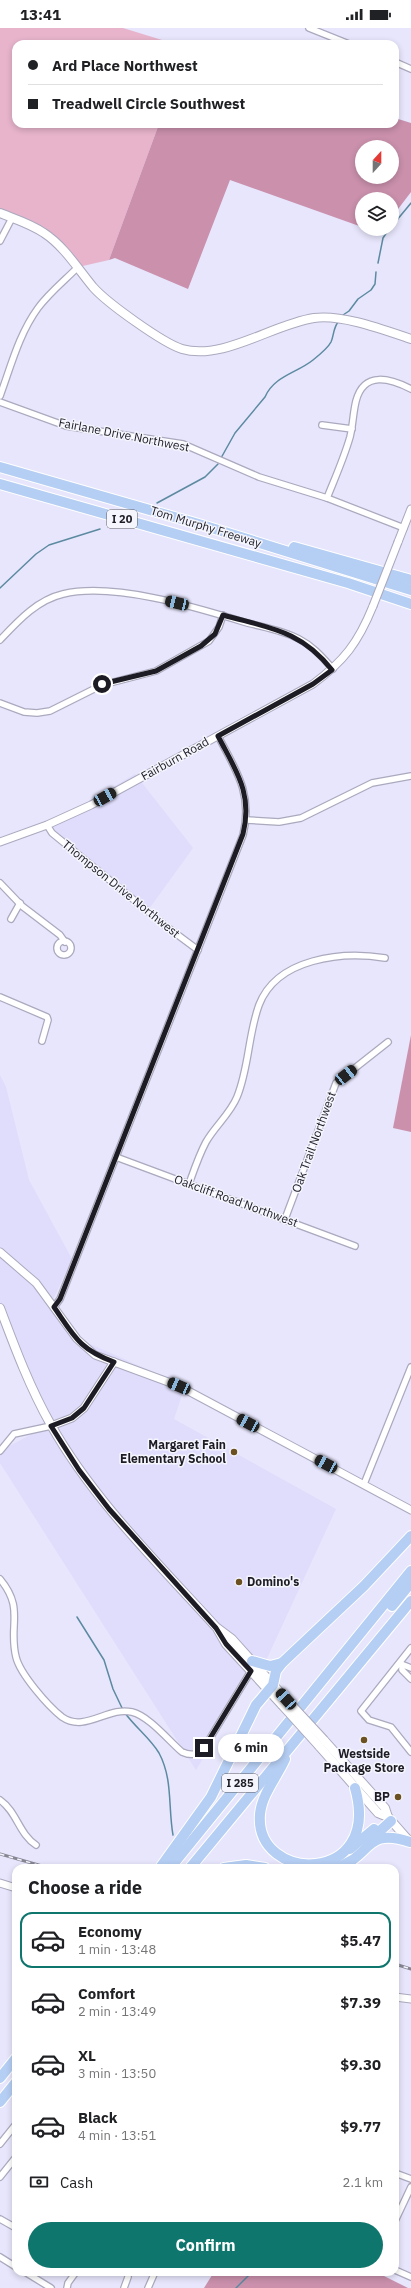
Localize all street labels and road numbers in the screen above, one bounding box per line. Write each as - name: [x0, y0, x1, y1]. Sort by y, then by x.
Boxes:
- street label: Fairlane Drive Northwest: [57, 414, 191, 455]
- street label: Tom Murphy Freeway: [149, 503, 263, 551]
- road number: I 20: [107, 510, 137, 528]
- street label: Fairburn Road: [138, 734, 211, 783]
- street label: Thompson Drive Northwest: [59, 837, 183, 941]
- street label: Oak Trail Northwest: [288, 1089, 339, 1194]
- street label: Oakcliff Road Northwest: [172, 1171, 300, 1230]
- road number: I 285: [222, 1774, 258, 1792]

